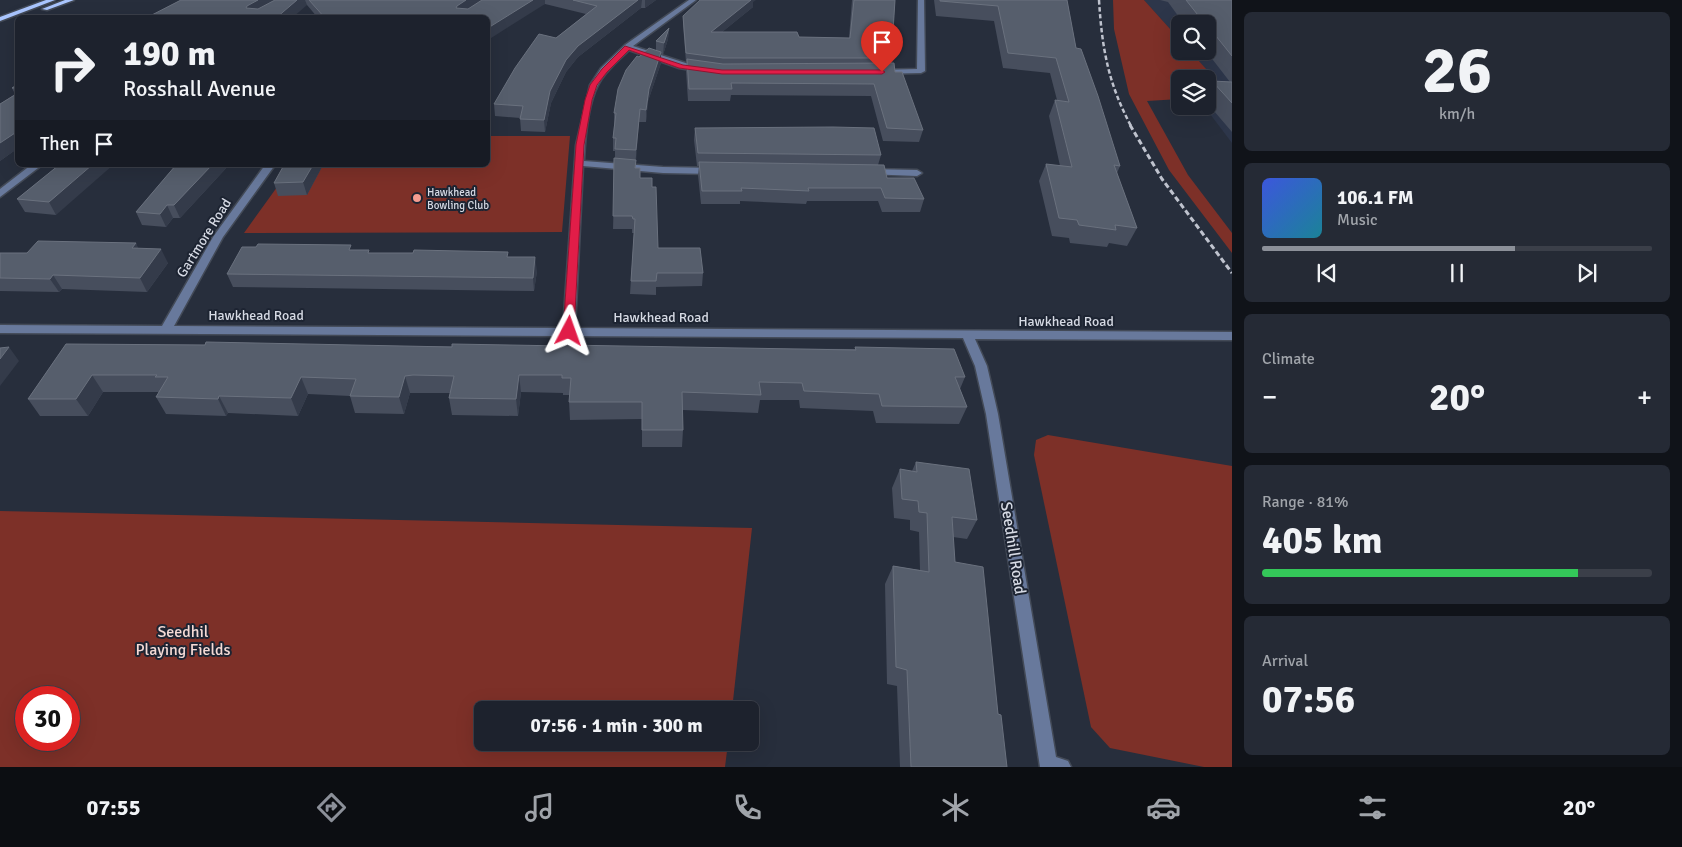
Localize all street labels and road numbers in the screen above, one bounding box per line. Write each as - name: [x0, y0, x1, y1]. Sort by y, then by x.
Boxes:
- street label: Gartmore Road: [173, 195, 235, 281]
- street label: Hawkhead Road: [208, 307, 304, 324]
- street label: Hawkhead Road: [613, 309, 709, 326]
- street label: Hawkhead Road: [1018, 313, 1114, 330]
- street label: Seedhill Road: [996, 500, 1030, 596]

